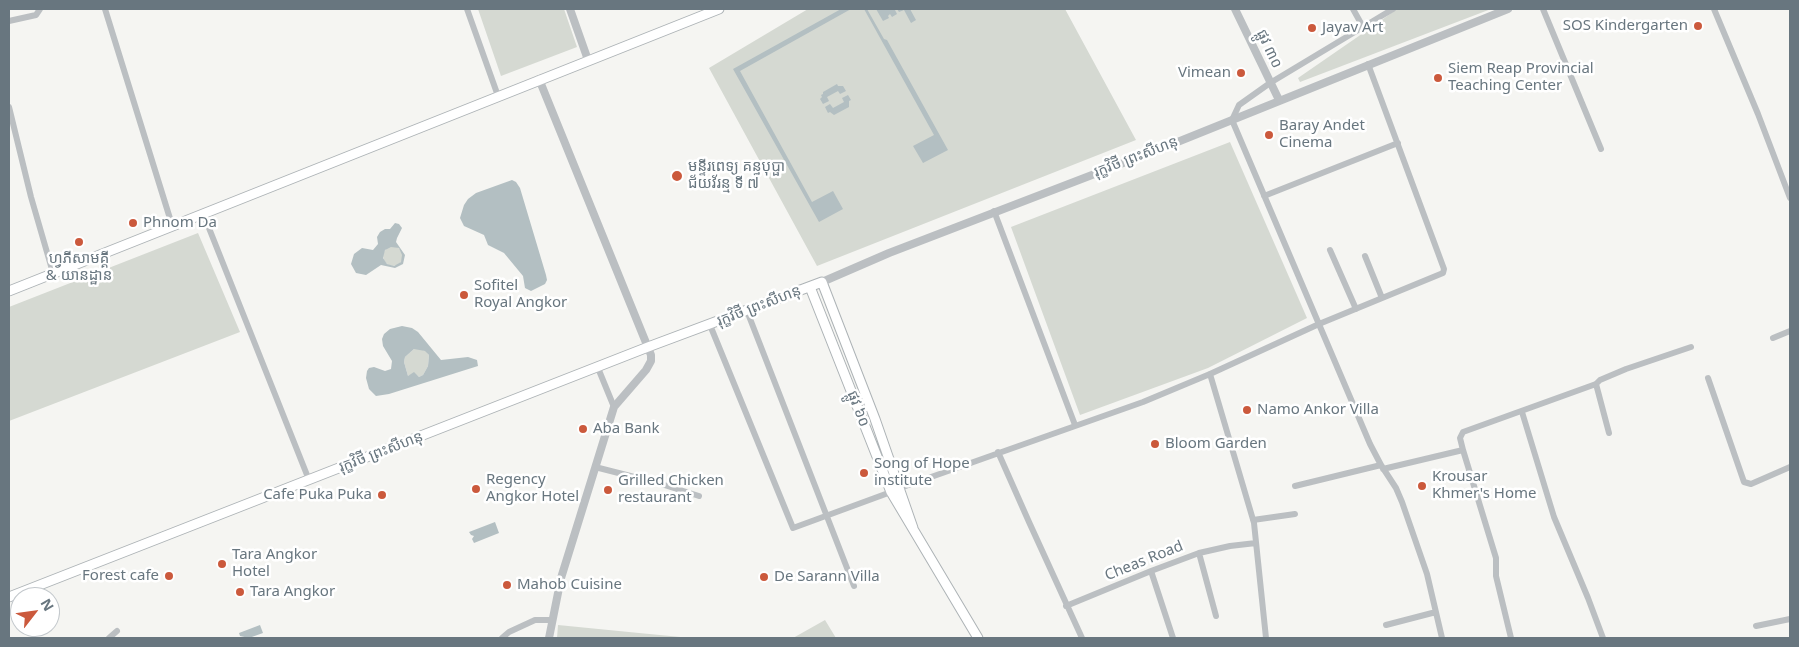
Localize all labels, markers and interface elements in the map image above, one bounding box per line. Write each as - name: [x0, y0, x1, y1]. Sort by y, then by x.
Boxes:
- place label: SOS Kindergarten: [1563, 17, 1688, 35]
- place label: Jayav Art: [1322, 19, 1383, 37]
- marker: SOS Kindergarten: [1692, 20, 1704, 32]
- marker: Jayav Art: [1306, 22, 1318, 34]
- street label: ផ្លូវ ៣០: [1252, 27, 1286, 71]
- place label: Siem Reap Provincial Teaching Center: [1448, 60, 1594, 95]
- place label: Vimean: [1178, 64, 1231, 82]
- marker: Vimean: [1235, 67, 1247, 79]
- marker: Siem Reap Provincial Teaching Center: [1432, 72, 1444, 84]
- place label: Baray Andet Cinema: [1279, 117, 1365, 152]
- marker: Baray Andet Cinema: [1263, 129, 1275, 141]
- street label: រុក្ខវិថី ព្រះសីហនុ: [1091, 133, 1181, 181]
- place label: មន្ទីរពេទ្យ គន្ធបុប្ផា ជ័យវ័រន្ម ទី ៧: [688, 158, 785, 193]
- marker: មន្ទីរពេទ្យ គន្ធបុប្ផា ជ័យវ័រន្ម ទី ៧: [670, 169, 684, 183]
- place label: Phnom Da: [143, 214, 217, 232]
- marker: Phnom Da: [127, 217, 139, 229]
- marker: ហ្វភីសាមគ្គី & យានដ្ឋាន: [73, 236, 85, 248]
- place label: ហ្វភីសាមគ្គី & យានដ្ឋាន: [46, 250, 112, 285]
- place label: Sofitel Royal Angkor: [474, 277, 567, 312]
- street label: រុក្ខវិថី ព្រះសីហនុ: [714, 282, 804, 330]
- marker: Sofitel Royal Angkor: [458, 289, 470, 301]
- street label: ផ្លូវ ៦០: [843, 388, 873, 430]
- place label: Namo Ankor Villa: [1257, 401, 1379, 419]
- marker: Namo Ankor Villa: [1241, 404, 1253, 416]
- place label: Aba Bank: [593, 420, 660, 438]
- marker: Aba Bank: [577, 423, 589, 435]
- street label: រុក្ខវិថី ព្រះសីហនុ: [336, 428, 426, 476]
- place label: Bloom Garden: [1165, 435, 1267, 453]
- marker: Bloom Garden: [1149, 438, 1161, 450]
- place label: Song of Hope institute: [874, 455, 970, 490]
- marker: Song of Hope institute: [858, 467, 870, 479]
- place label: Krousar Khmer's Home: [1432, 468, 1537, 503]
- place label: Regency Angkor Hotel: [486, 471, 579, 506]
- place label: Grilled Chicken restaurant: [618, 472, 724, 507]
- marker: Krousar Khmer's Home: [1416, 480, 1428, 492]
- marker: Regency Angkor Hotel: [470, 483, 482, 495]
- marker: Grilled Chicken restaurant: [602, 484, 614, 496]
- place label: Cafe Puka Puka: [263, 486, 372, 504]
- marker: Cafe Puka Puka: [376, 489, 388, 501]
- street label: Cheas Road: [1102, 537, 1186, 585]
- place label: Tara Angkor Hotel: [232, 546, 317, 581]
- marker: Tara Angkor Hotel: [216, 558, 228, 570]
- place label: Forest cafe: [82, 567, 159, 585]
- place label: De Sarann Villa: [774, 568, 880, 586]
- marker: Forest cafe: [163, 570, 175, 582]
- marker: De Sarann Villa: [758, 571, 770, 583]
- place label: Mahob Cuisine: [517, 576, 622, 594]
- marker: Mahob Cuisine: [501, 579, 513, 591]
- place label: Tara Angkor: [250, 583, 335, 601]
- marker: Tara Angkor: [234, 586, 246, 598]
- north arrow: [10, 587, 60, 637]
- text: N: [36, 595, 59, 614]

